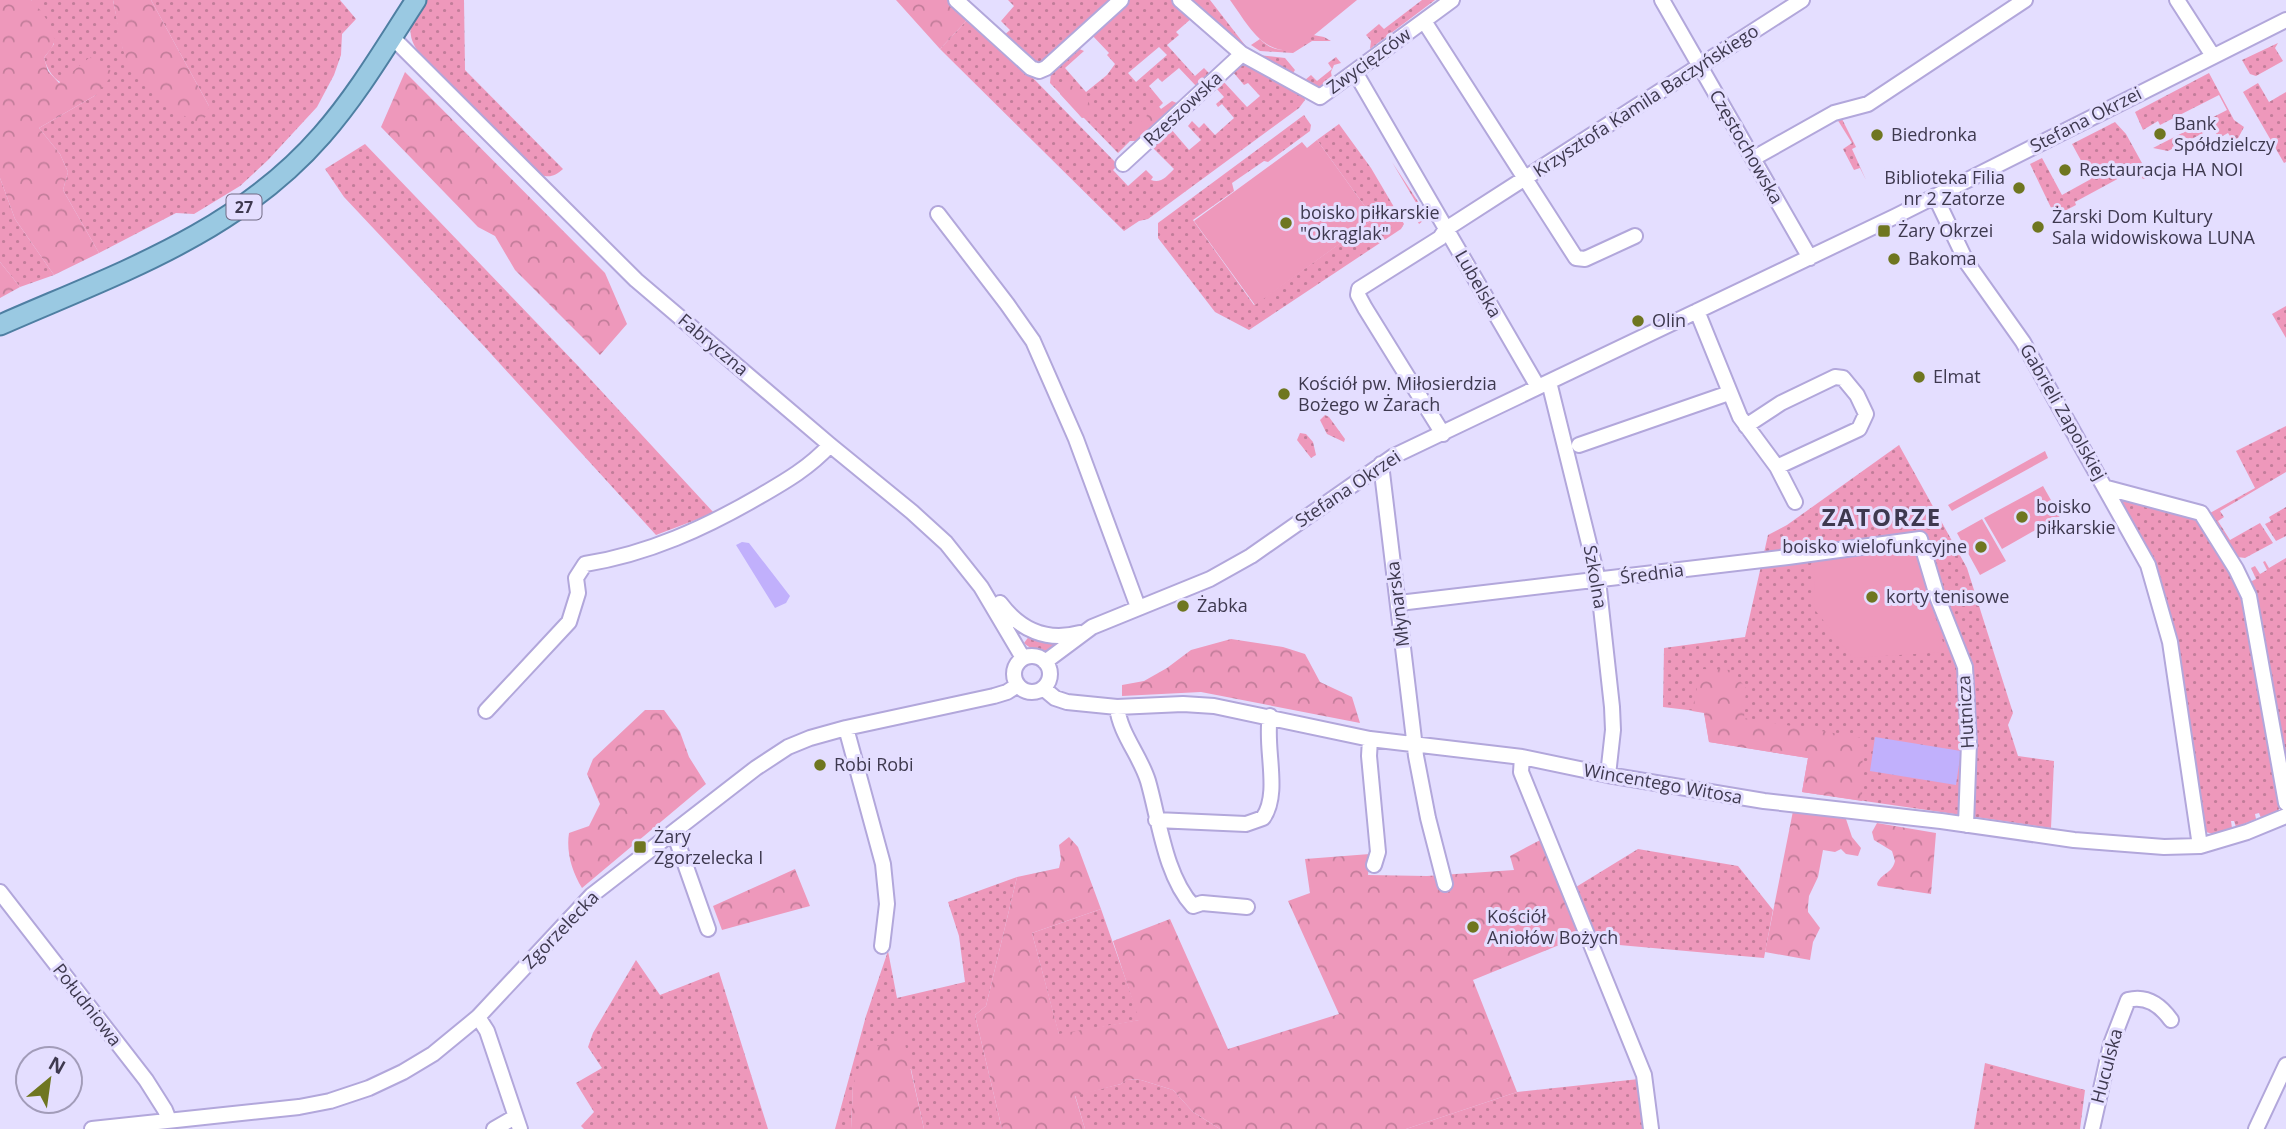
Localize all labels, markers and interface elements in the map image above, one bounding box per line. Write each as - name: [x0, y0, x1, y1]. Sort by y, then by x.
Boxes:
- street label: Krzysztofa Kamila Baczyńskiego: [1528, 18, 1763, 182]
- street label: Zwycięzców: [1322, 22, 1415, 99]
- street label: Rzeszowska: [1138, 66, 1227, 151]
- street label: Stefana Okrzei: [2026, 81, 2145, 158]
- street label: Częstochowska: [1704, 85, 1789, 208]
- place label: Bank Spółdzielczy: [2174, 111, 2276, 156]
- place label: Biedronka: [1891, 122, 1977, 146]
- marker: Bank Spółdzielczy: [2152, 126, 2168, 142]
- marker: Biedronka: [1869, 127, 1885, 143]
- place label: Restauracja HA NOI: [2079, 157, 2243, 181]
- marker: Restauracja HA NOI: [2057, 162, 2073, 178]
- place label: Biblioteka Filia nr 2 Zatorze: [1884, 165, 2005, 210]
- marker: Biblioteka Filia nr 2 Zatorze: [2011, 180, 2027, 196]
- road number: 27: [226, 195, 262, 220]
- place label: boisko piłkarskie "Okrąglak": [1300, 200, 1440, 245]
- place label: Żarski Dom Kultury Sala widowiskowa LUNA: [2052, 204, 2255, 249]
- marker: boisko piłkarskie "Okrąglak": [1278, 215, 1294, 231]
- place label: Żary Okrzei: [1898, 218, 1993, 242]
- marker: Żarski Dom Kultury Sala widowiskowa LUNA: [2030, 219, 2046, 235]
- marker: Żary Okrzei: [1876, 223, 1892, 239]
- street label: Lubelska: [1450, 245, 1508, 322]
- place label: Bakoma: [1908, 246, 1977, 270]
- marker: Bakoma: [1886, 251, 1902, 267]
- street label: Fabryczna: [673, 308, 754, 381]
- place label: Olin: [1652, 308, 1686, 332]
- marker: Olin: [1630, 313, 1646, 329]
- street label: Gabrieli Zapolskiej: [2015, 339, 2113, 484]
- place label: Elmat: [1933, 364, 1981, 388]
- marker: Elmat: [1911, 369, 1927, 385]
- place label: Kościół pw. Miłosierdzia Bożego w Żarach: [1298, 371, 1497, 416]
- marker: Kościół pw. Miłosierdzia Bożego w Żarach: [1276, 386, 1292, 402]
- street label: Stefana Okrzei: [1290, 444, 1405, 532]
- place label: boisko piłkarskie: [2036, 494, 2116, 539]
- district label: ZATORZE: [1822, 500, 1942, 533]
- marker: boisko piłkarskie: [2014, 509, 2030, 525]
- place label: boisko wielofunkcyjne: [1782, 534, 1967, 558]
- marker: boisko wielofunkcyjne: [1973, 539, 1989, 555]
- street label: Szkolna: [1579, 543, 1613, 611]
- street label: Średnia: [1619, 557, 1685, 589]
- street label: Młynarska: [1380, 560, 1414, 648]
- place label: korty tenisowe: [1886, 584, 2009, 608]
- marker: korty tenisowe: [1864, 589, 1880, 605]
- place label: Żabka: [1197, 593, 1248, 617]
- marker: Żabka: [1175, 598, 1191, 614]
- street label: Hutnicza: [1951, 675, 1979, 749]
- place label: Robi Robi: [834, 752, 914, 776]
- marker: Robi Robi: [812, 757, 828, 773]
- street label: Wincentego Witosa: [1582, 757, 1744, 809]
- place label: Żary Zgorzelecka I: [654, 824, 763, 869]
- marker: Żary Zgorzelecka I: [632, 839, 648, 855]
- street label: Zgorzelecka: [517, 885, 603, 973]
- place label: Kościół Aniołów Bożych: [1487, 904, 1618, 949]
- marker: Kościół Aniołów Bożych: [1465, 919, 1481, 935]
- street label: Południowa: [48, 958, 128, 1051]
- street label: Huculska: [2085, 1026, 2128, 1106]
- north arrow: [14, 1045, 84, 1115]
- text: N: [44, 1050, 70, 1080]

